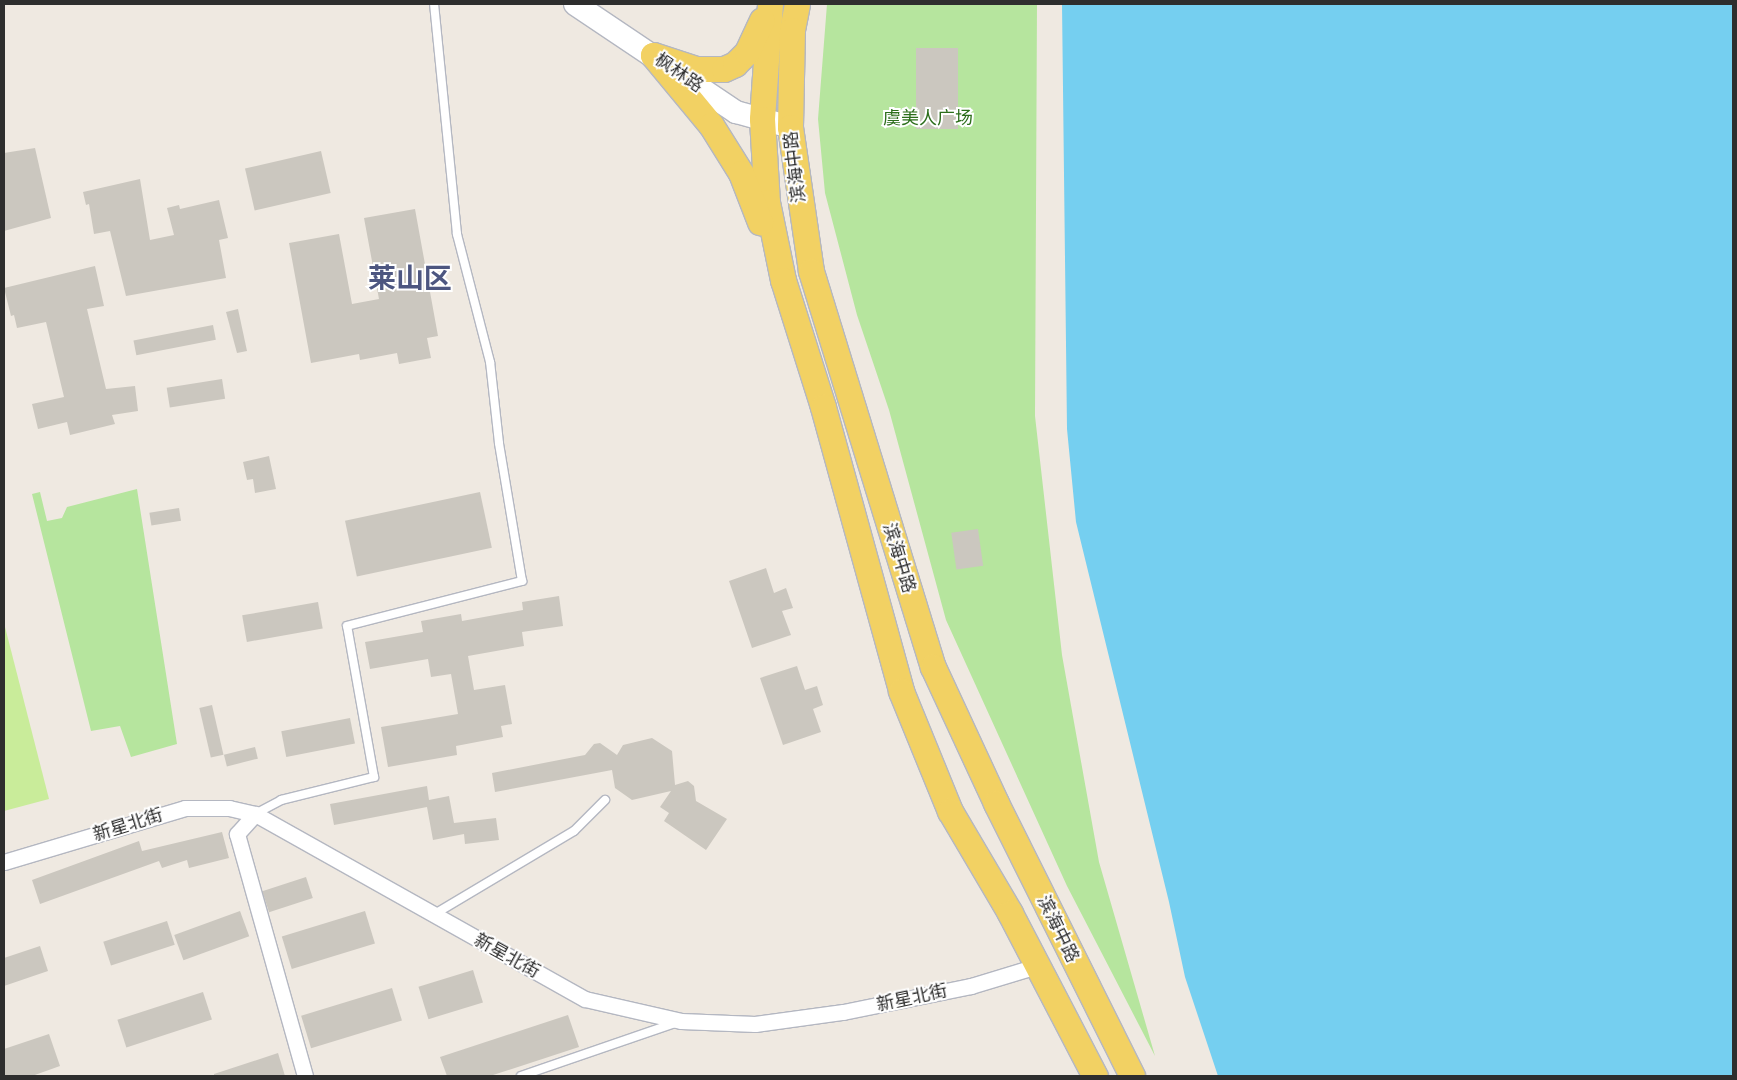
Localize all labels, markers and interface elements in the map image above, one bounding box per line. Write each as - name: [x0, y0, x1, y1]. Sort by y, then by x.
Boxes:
- street label: 枫林路: [651, 49, 707, 97]
- park label: 虞美人广场: [883, 107, 973, 129]
- street label: 滨海中路: [780, 130, 810, 204]
- district label: 莱山区: [368, 261, 452, 295]
- street label: 滨海中路: [878, 520, 920, 596]
- street label: 新星北街: [90, 804, 166, 846]
- street label: 滨海中路: [1033, 892, 1083, 966]
- street label: 新星北街: [470, 929, 544, 983]
- street label: 新星北街: [875, 980, 949, 1016]

